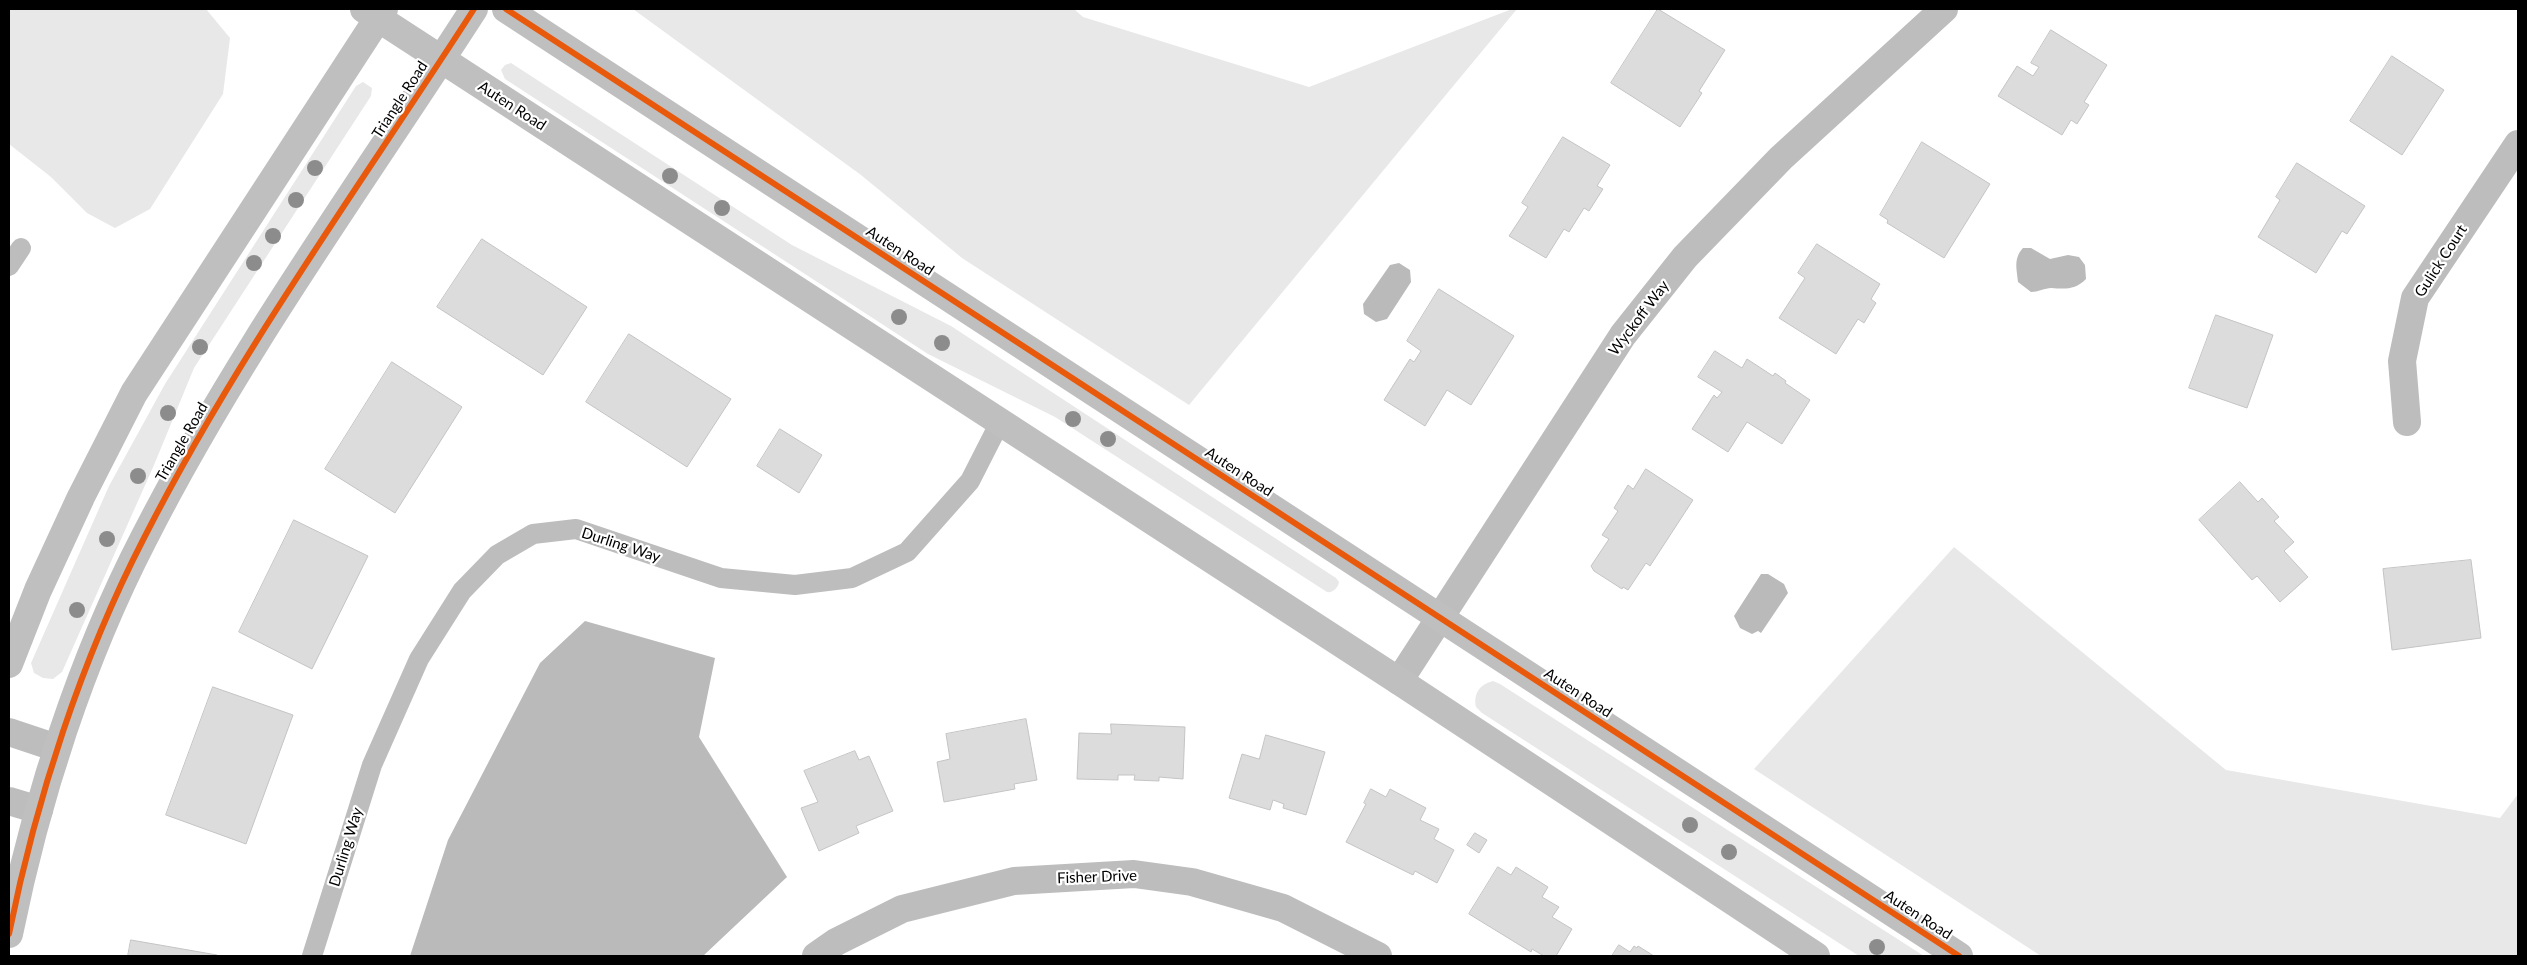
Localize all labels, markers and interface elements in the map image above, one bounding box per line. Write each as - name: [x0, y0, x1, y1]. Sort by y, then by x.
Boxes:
- street label: Triangle Road: [368, 58, 432, 142]
- street label: Auten Road: [475, 77, 549, 135]
- street label: Gulick Court: [2411, 221, 2471, 301]
- street label: Auten Road: [863, 222, 937, 280]
- street label: Wyckoff Way: [1605, 277, 1673, 359]
- street label: Triangle Road: [152, 399, 212, 485]
- street label: Auten Road: [1202, 443, 1276, 501]
- street label: Durling Way: [579, 524, 663, 566]
- street label: Auten Road: [1541, 664, 1615, 722]
- street label: Durling Way: [325, 805, 367, 889]
- street label: Fisher Drive: [1057, 867, 1137, 887]
- street label: Auten Road: [1881, 886, 1955, 944]

